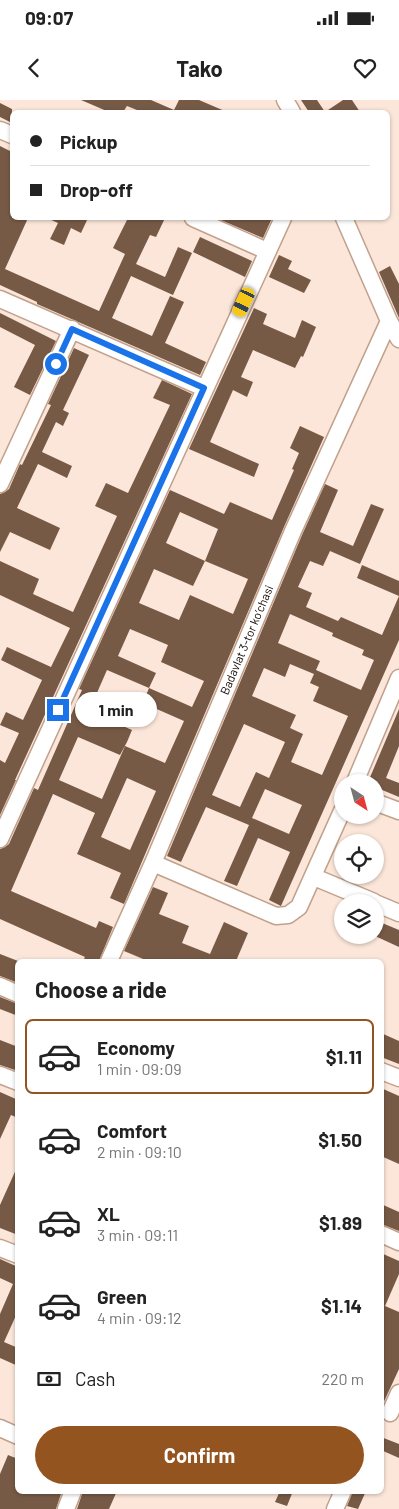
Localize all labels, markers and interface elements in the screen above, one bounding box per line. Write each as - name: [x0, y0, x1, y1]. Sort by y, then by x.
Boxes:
- text: 09:07: [25, 6, 73, 29]
- icon: back: [20, 54, 48, 82]
- icon: heart: [351, 54, 379, 82]
- text: Tako: [176, 55, 223, 81]
- text: Pickup: [60, 130, 118, 153]
- text: Drop-off: [60, 178, 133, 201]
- car: [230, 285, 257, 319]
- route start: [45, 353, 67, 375]
- street label: Badavlat 3-tor koʼchasi: [217, 583, 275, 696]
- callout: 1 min: [76, 692, 158, 728]
- route end: [47, 699, 69, 721]
- text: 1 min: [98, 700, 134, 719]
- north arrow: [334, 774, 384, 824]
- map controls: [334, 774, 384, 944]
- button: locate: [334, 834, 384, 884]
- button: layers: [334, 894, 384, 944]
- text: Choose a ride: [35, 976, 167, 1002]
- icon: car: [37, 1034, 82, 1079]
- text: Economy: [97, 1036, 175, 1059]
- text: $1.11: [326, 1045, 362, 1068]
- text: 1 min · 09:09: [97, 1059, 182, 1078]
- icon: car: [37, 1117, 82, 1162]
- text: Comfort: [97, 1119, 167, 1142]
- text: $1.50: [318, 1128, 362, 1151]
- text: 2 min · 09:10: [97, 1142, 182, 1161]
- icon: car: [37, 1200, 82, 1245]
- text: XL: [97, 1202, 120, 1225]
- text: $1.89: [319, 1211, 362, 1234]
- text: 3 min · 09:11: [97, 1225, 178, 1244]
- icon: car: [37, 1283, 82, 1328]
- text: Green: [97, 1285, 147, 1308]
- text: $1.14: [321, 1294, 362, 1317]
- text: 4 min · 09:12: [97, 1308, 182, 1327]
- icon: cash: [35, 1365, 63, 1393]
- text: Cash: [75, 1367, 116, 1390]
- text: 220 m: [321, 1369, 364, 1388]
- button: Confirm: [35, 1426, 364, 1484]

